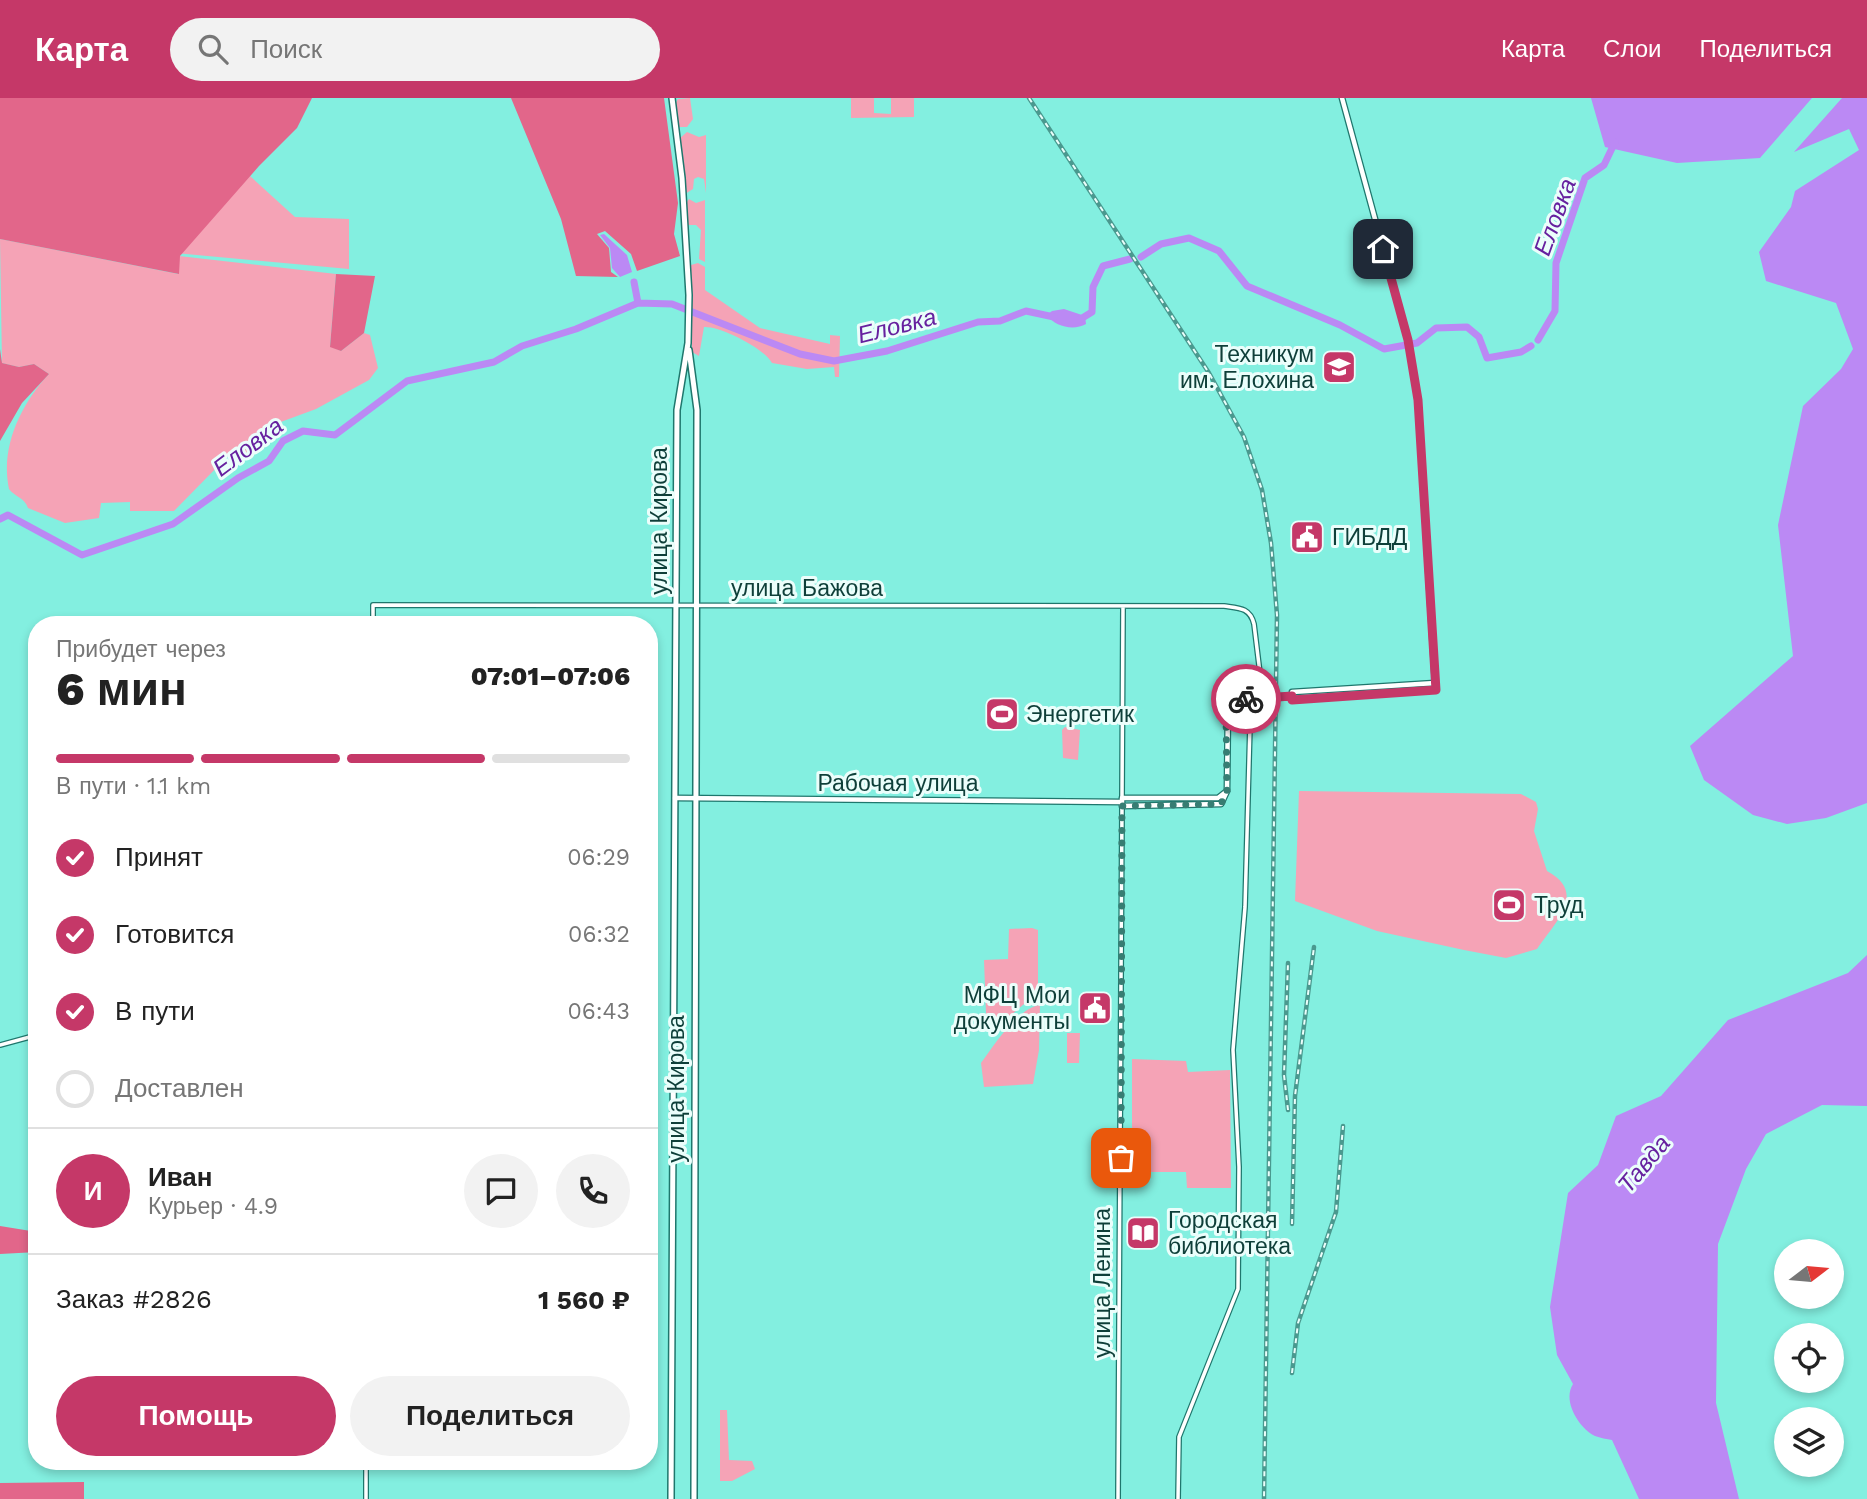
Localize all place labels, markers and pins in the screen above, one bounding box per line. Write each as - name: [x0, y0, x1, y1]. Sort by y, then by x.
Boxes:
- pin: [1353, 219, 1413, 279]
- place label: Техникум им. Елохина: [1180, 341, 1314, 394]
- school or university icon: Техникум им. Елохина: [1320, 348, 1358, 386]
- public building icon: ГИБДД: [1288, 518, 1326, 556]
- place label: ГИБДД: [1332, 524, 1408, 551]
- sports icon: Энергетик: [983, 695, 1021, 733]
- place label: Энергетик: [1026, 701, 1135, 728]
- sports icon: Труд: [1490, 886, 1528, 924]
- place label: Труд: [1534, 892, 1584, 919]
- place label: МФЦ Мои документы: [954, 982, 1070, 1035]
- public building icon: МФЦ Мои документы: [1076, 989, 1114, 1027]
- pin: [1091, 1128, 1151, 1188]
- place label: Городская библиотека: [1168, 1207, 1291, 1260]
- library icon: Городская библиотека: [1124, 1214, 1162, 1252]

